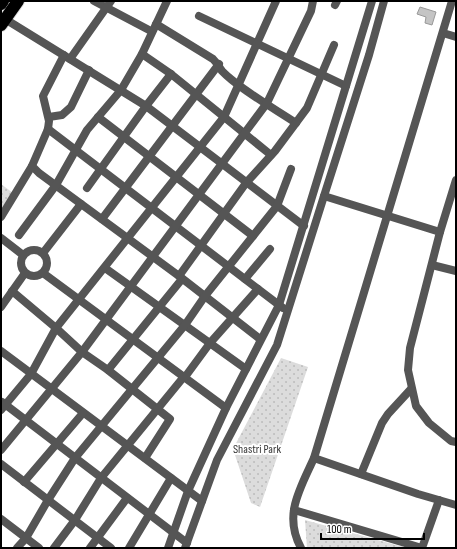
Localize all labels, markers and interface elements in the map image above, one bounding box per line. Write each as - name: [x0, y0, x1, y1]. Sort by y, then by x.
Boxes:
- park label: Shastri Park: [233, 442, 281, 457]
- scale bar: [321, 515, 424, 541]
- text: 100 m: [327, 522, 352, 537]

